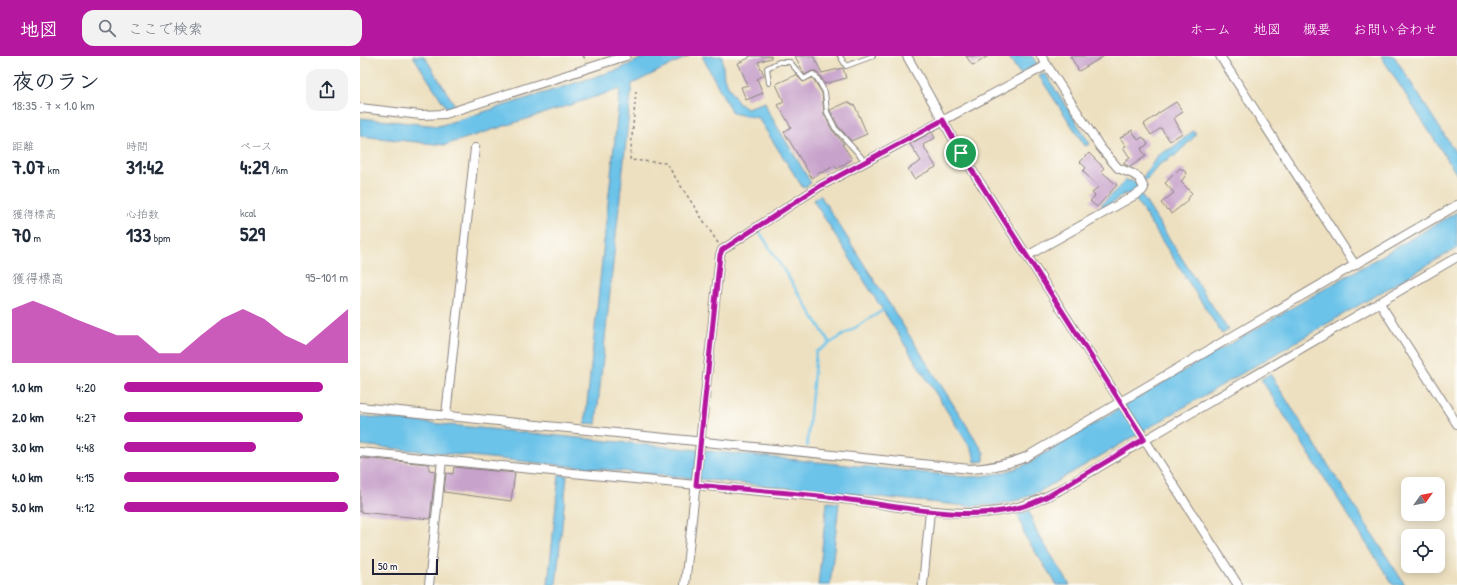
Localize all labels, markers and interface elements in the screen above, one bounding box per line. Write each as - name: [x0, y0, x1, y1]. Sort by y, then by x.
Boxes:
- search box: [82, 10, 362, 46]
- text: 地図: [20, 16, 58, 42]
- icon: search: [96, 17, 118, 39]
- text: ここで検索: [128, 18, 203, 39]
- text: ホーム: [1190, 19, 1231, 38]
- text: 地図: [1253, 19, 1281, 38]
- text: 概要: [1303, 19, 1331, 38]
- text: お問い合わせ: [1353, 19, 1437, 38]
- text: 夜のラン: [12, 66, 100, 96]
- button: share: [306, 69, 348, 111]
- text: 18:35 · 7 × 1.0 km: [12, 96, 95, 114]
- pin: [944, 136, 978, 170]
- text: 距離: [12, 139, 34, 153]
- text: 時間: [126, 139, 148, 153]
- text: ペース: [240, 139, 272, 153]
- icon: arrive: [950, 142, 972, 164]
- text: 7.07: [12, 153, 45, 180]
- text: 31:42: [126, 153, 164, 180]
- text: 4:29: [240, 153, 269, 180]
- text: km: [45, 163, 60, 177]
- text: /km: [269, 163, 288, 177]
- text: kcal: [240, 206, 256, 220]
- text: 獲得標高: [12, 207, 56, 221]
- text: 心拍数: [126, 207, 159, 221]
- text: 529: [240, 220, 265, 247]
- text: 70: [12, 221, 31, 248]
- text: 133: [126, 221, 151, 248]
- text: m: [31, 231, 41, 245]
- text: bpm: [151, 231, 170, 245]
- text: 95–101 m: [305, 268, 348, 286]
- text: 獲得標高: [12, 269, 64, 287]
- text: 1.0 km: [12, 378, 43, 396]
- text: 4:20: [76, 378, 96, 396]
- text: 2.0 km: [12, 408, 44, 426]
- text: 4:27: [76, 408, 96, 426]
- text: 3.0 km: [12, 438, 44, 456]
- text: 4:48: [76, 438, 94, 456]
- text: 4.0 km: [12, 468, 43, 486]
- text: 4:15: [76, 468, 94, 486]
- north arrow: [1401, 477, 1445, 521]
- map controls: [1401, 477, 1445, 573]
- text: 5.0 km: [12, 498, 43, 516]
- text: 4:12: [76, 498, 95, 516]
- button: locate: [1401, 529, 1445, 573]
- scale bar: [372, 557, 438, 576]
- text: 50 m: [378, 559, 398, 573]

